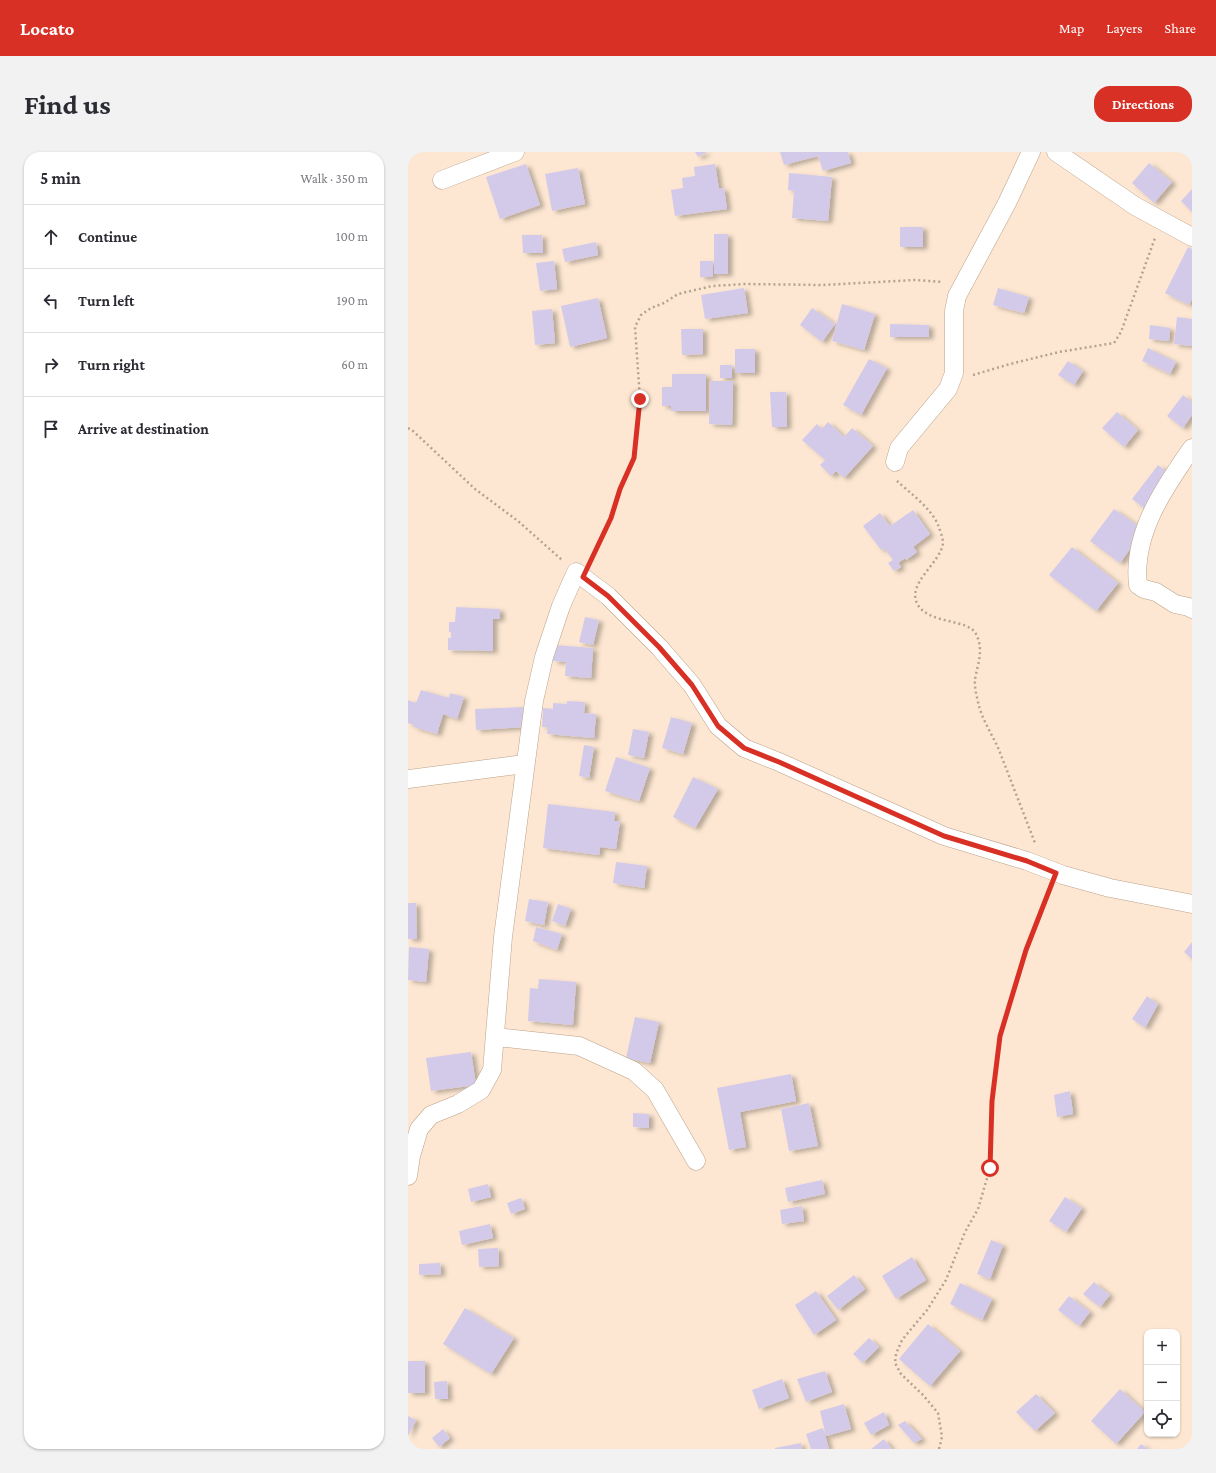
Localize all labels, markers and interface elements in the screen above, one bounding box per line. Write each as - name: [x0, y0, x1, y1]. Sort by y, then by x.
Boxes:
- text: Locato: [20, 18, 74, 39]
- text: Map: [1059, 20, 1084, 36]
- text: Layers: [1106, 20, 1143, 36]
- text: Share: [1165, 20, 1196, 36]
- button: Directions: [1094, 86, 1192, 122]
- text: Find us: [24, 89, 111, 120]
- text: 5 min: [40, 169, 81, 188]
- text: Walk · 350 m: [300, 171, 368, 186]
- icon: ahead: [40, 226, 62, 248]
- text: Continue: [78, 229, 137, 245]
- text: 100 m: [336, 229, 368, 244]
- icon: left: [40, 290, 62, 312]
- text: Turn left: [78, 293, 134, 309]
- text: 190 m: [337, 293, 368, 308]
- icon: right: [40, 354, 62, 376]
- text: Turn right: [78, 357, 145, 373]
- text: 60 m: [341, 357, 368, 372]
- route end: [631, 390, 649, 408]
- icon: arrive: [40, 418, 62, 440]
- text: Arrive at destination: [78, 421, 209, 437]
- route start: [981, 1159, 999, 1177]
- map controls: [1144, 1329, 1180, 1437]
- button: +: [1144, 1329, 1180, 1365]
- button: −: [1144, 1365, 1180, 1401]
- button: locate: [1144, 1401, 1180, 1437]

